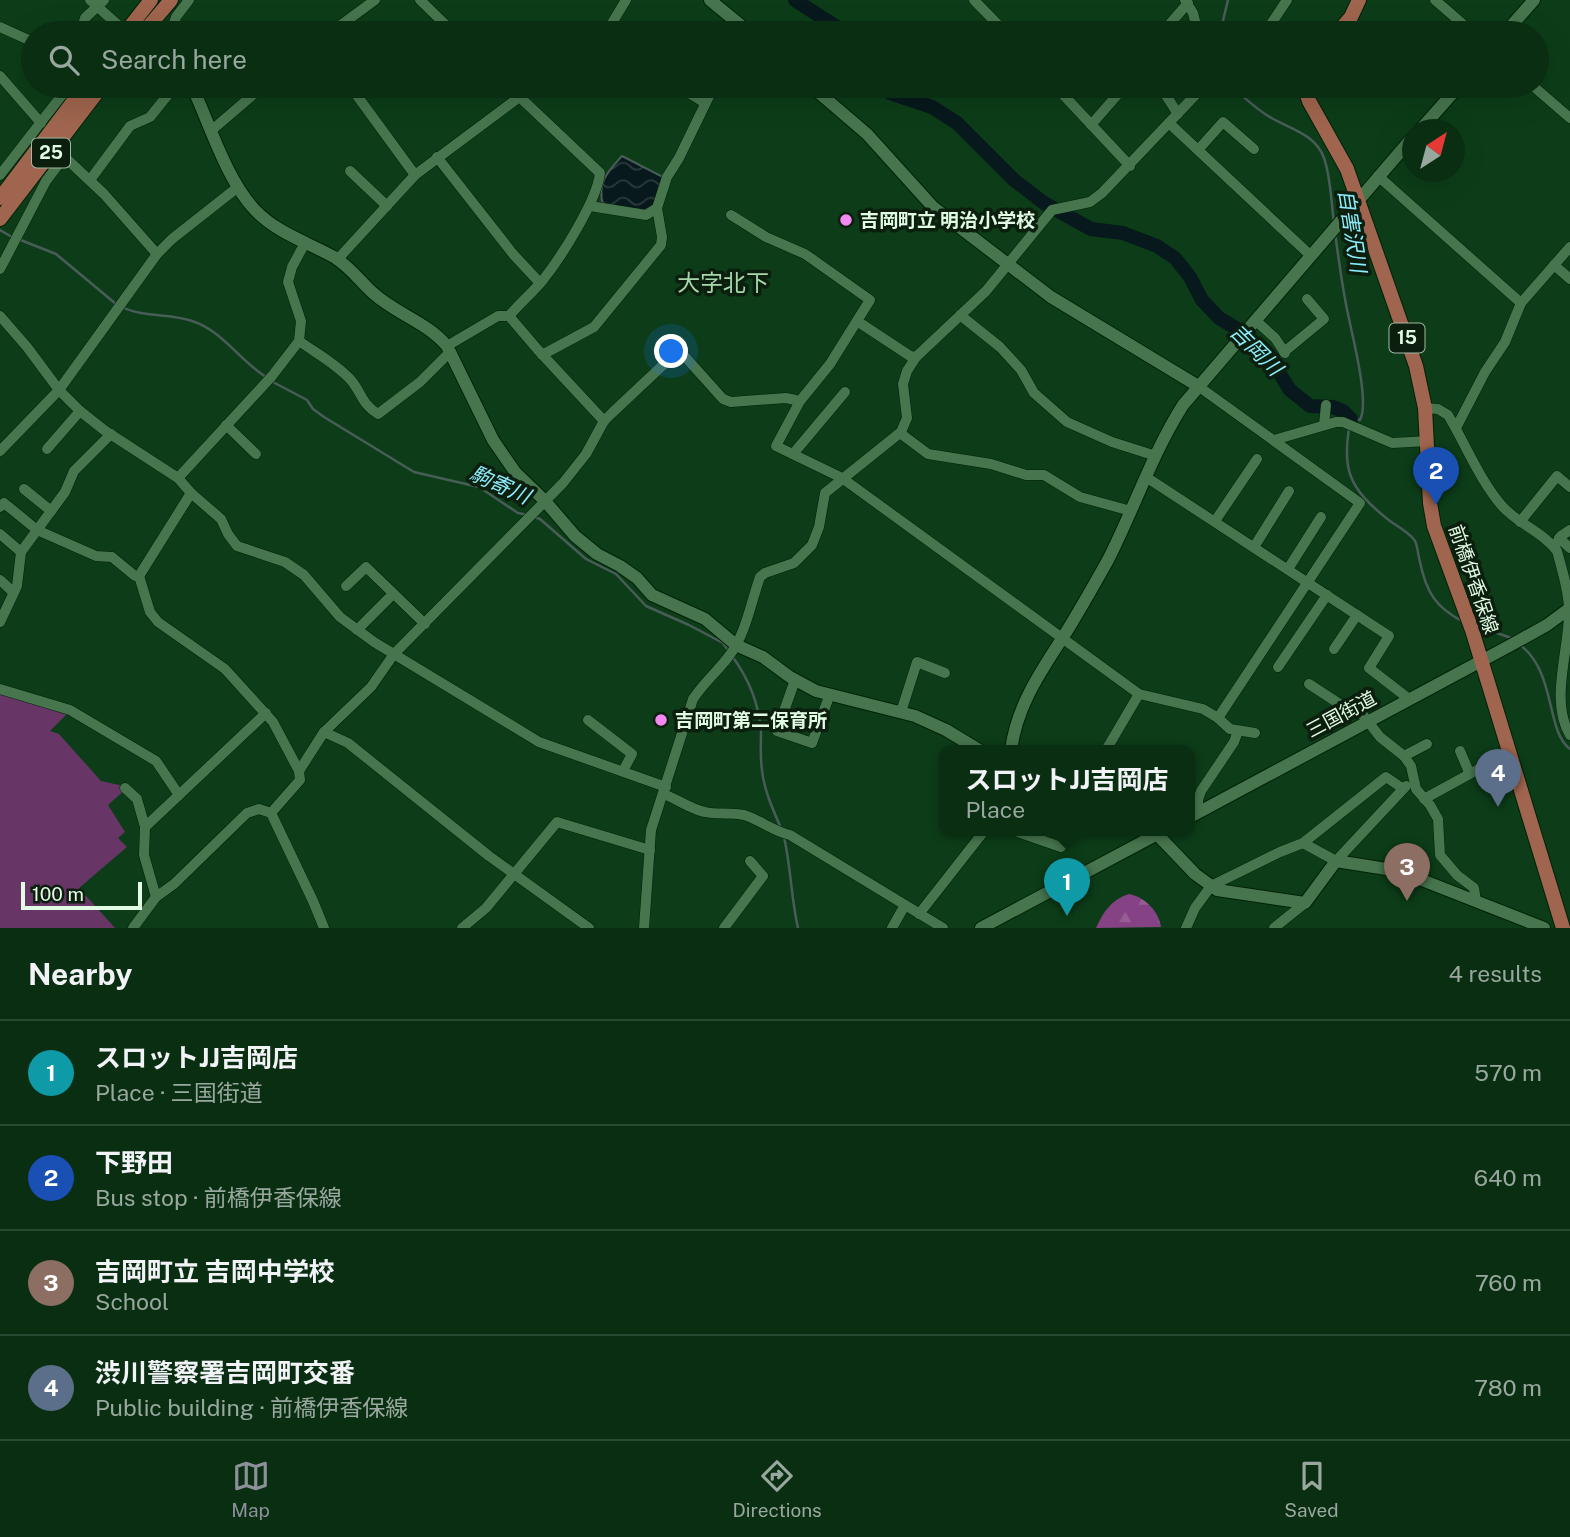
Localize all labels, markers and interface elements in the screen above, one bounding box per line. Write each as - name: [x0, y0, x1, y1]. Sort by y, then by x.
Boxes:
- search box: [21, 21, 1549, 98]
- icon: search: [45, 41, 83, 79]
- text: Search here: [101, 44, 247, 75]
- north arrow: [1402, 119, 1465, 182]
- road number: 25: [32, 138, 70, 168]
- water label: 自害沢川: [1334, 187, 1372, 276]
- place label: 吉岡町立 明治小学校: [860, 209, 1035, 231]
- marker: 吉岡町立 明治小学校: [838, 212, 854, 228]
- district label: 大字北下: [677, 269, 769, 296]
- water label: 吉岡川: [1225, 319, 1289, 382]
- road number: 15: [1390, 324, 1424, 352]
- your location: [654, 334, 688, 368]
- pin: 2: [1413, 447, 1459, 505]
- water label: 駒寄川: [466, 460, 536, 510]
- street label: 前橋伊香保線: [1445, 522, 1503, 636]
- street label: 三国街道: [1302, 686, 1380, 742]
- place label: 吉岡町第二保育所: [675, 709, 827, 731]
- marker: 吉岡町第二保育所: [653, 712, 669, 728]
- popup: [939, 745, 1195, 836]
- pin: 4: [1475, 749, 1521, 807]
- text: スロットJJ吉岡店: [966, 764, 1168, 795]
- text: Place: [966, 796, 1025, 823]
- pin: 3: [1384, 843, 1430, 901]
- pin: 1: [1044, 858, 1090, 916]
- scale bar: [21, 879, 142, 911]
- text: 100 m: [32, 883, 84, 905]
- text: Nearby: [28, 956, 132, 992]
- text: 4 results: [1448, 960, 1542, 987]
- text: スロットJJ吉岡店: [95, 1042, 298, 1073]
- text: 1: [46, 1059, 56, 1086]
- text: 570 m: [1474, 1059, 1542, 1086]
- text: Place · 三国街道: [95, 1079, 263, 1106]
- text: 下野田: [95, 1147, 173, 1178]
- text: 2: [44, 1164, 58, 1191]
- text: 640 m: [1474, 1164, 1542, 1191]
- text: Bus stop · 前橋伊香保線: [95, 1184, 342, 1211]
- text: 吉岡町立 吉岡中学校: [95, 1256, 335, 1287]
- text: 3: [43, 1269, 59, 1296]
- text: 760 m: [1475, 1269, 1542, 1296]
- text: School: [95, 1288, 169, 1315]
- text: 渋川警察署吉岡町交番: [95, 1357, 355, 1388]
- text: 4: [43, 1374, 59, 1401]
- text: 780 m: [1474, 1374, 1542, 1401]
- text: Public building · 前橋伊香保線: [95, 1394, 408, 1421]
- tab: Map: [231, 1457, 270, 1521]
- tab: Directions: [732, 1457, 822, 1521]
- tab: Saved: [1284, 1457, 1339, 1521]

